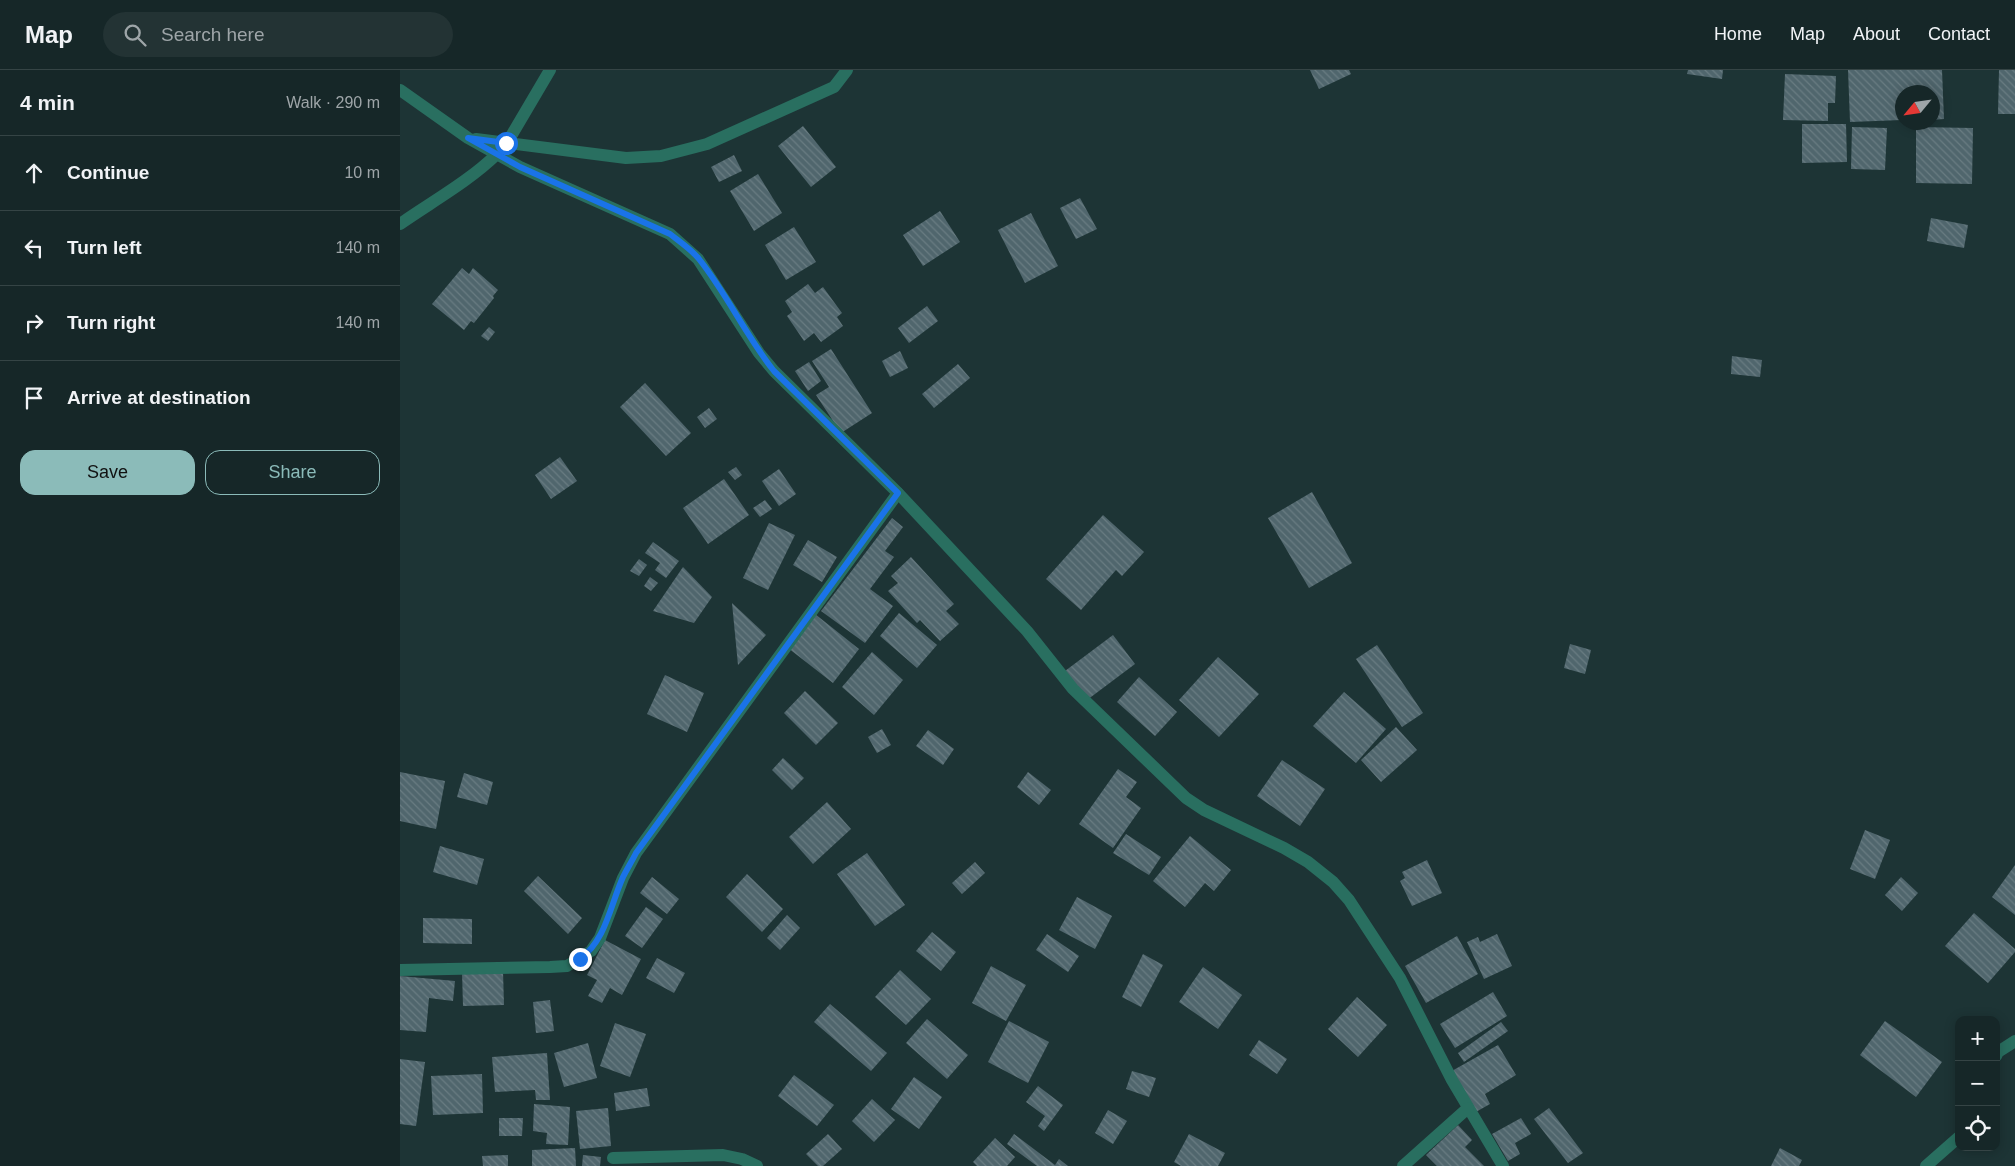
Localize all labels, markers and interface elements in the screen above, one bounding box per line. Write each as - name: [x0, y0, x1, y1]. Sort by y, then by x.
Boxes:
- search box: [103, 12, 453, 57]
- text: Map: [25, 21, 73, 48]
- icon: search: [121, 21, 149, 49]
- text: Search here: [161, 24, 265, 45]
- text: Home: [1714, 24, 1762, 44]
- text: Map: [1790, 24, 1825, 44]
- text: About: [1853, 24, 1900, 44]
- text: Contact: [1928, 24, 1990, 44]
- north arrow: [1895, 85, 1940, 130]
- text: 4 min: [20, 91, 75, 114]
- text: Walk · 290 m: [286, 94, 380, 111]
- route start: [495, 132, 518, 155]
- icon: ahead: [20, 159, 48, 187]
- text: Continue: [67, 162, 149, 183]
- text: 10 m: [344, 164, 380, 181]
- icon: left: [20, 234, 48, 262]
- text: Turn left: [67, 237, 142, 258]
- text: 140 m: [336, 239, 380, 256]
- icon: right: [20, 309, 48, 337]
- text: Turn right: [67, 312, 155, 333]
- text: 140 m: [336, 314, 380, 331]
- icon: arrive: [20, 384, 48, 412]
- text: Arrive at destination: [67, 387, 251, 408]
- button: Save: [20, 450, 195, 495]
- button: Share: [205, 450, 380, 495]
- route end: [569, 948, 592, 971]
- map controls: [1955, 1016, 2000, 1151]
- button: +: [1955, 1016, 2000, 1061]
- button: −: [1955, 1061, 2000, 1106]
- button: locate: [1955, 1106, 2000, 1151]

